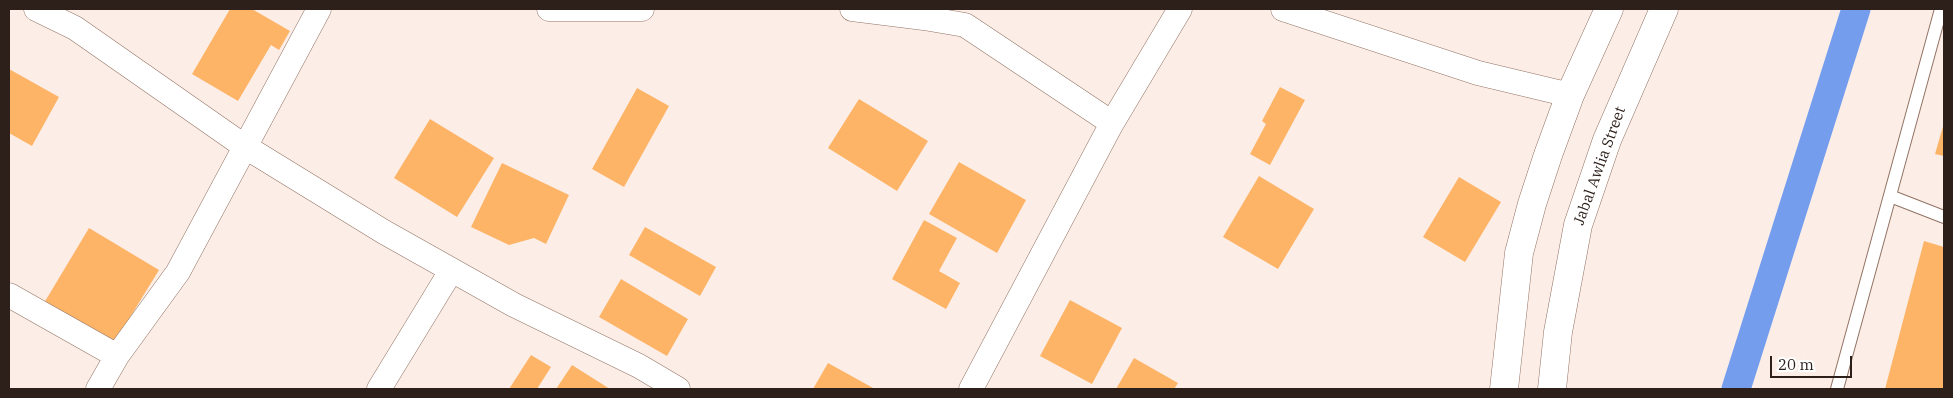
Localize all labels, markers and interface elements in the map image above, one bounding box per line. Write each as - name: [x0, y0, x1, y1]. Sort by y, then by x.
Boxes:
- street label: Jabal Awlia Street: [1570, 104, 1630, 228]
- scale bar: [1773, 346, 1856, 378]
- text: 20 m: [1778, 355, 1814, 374]

